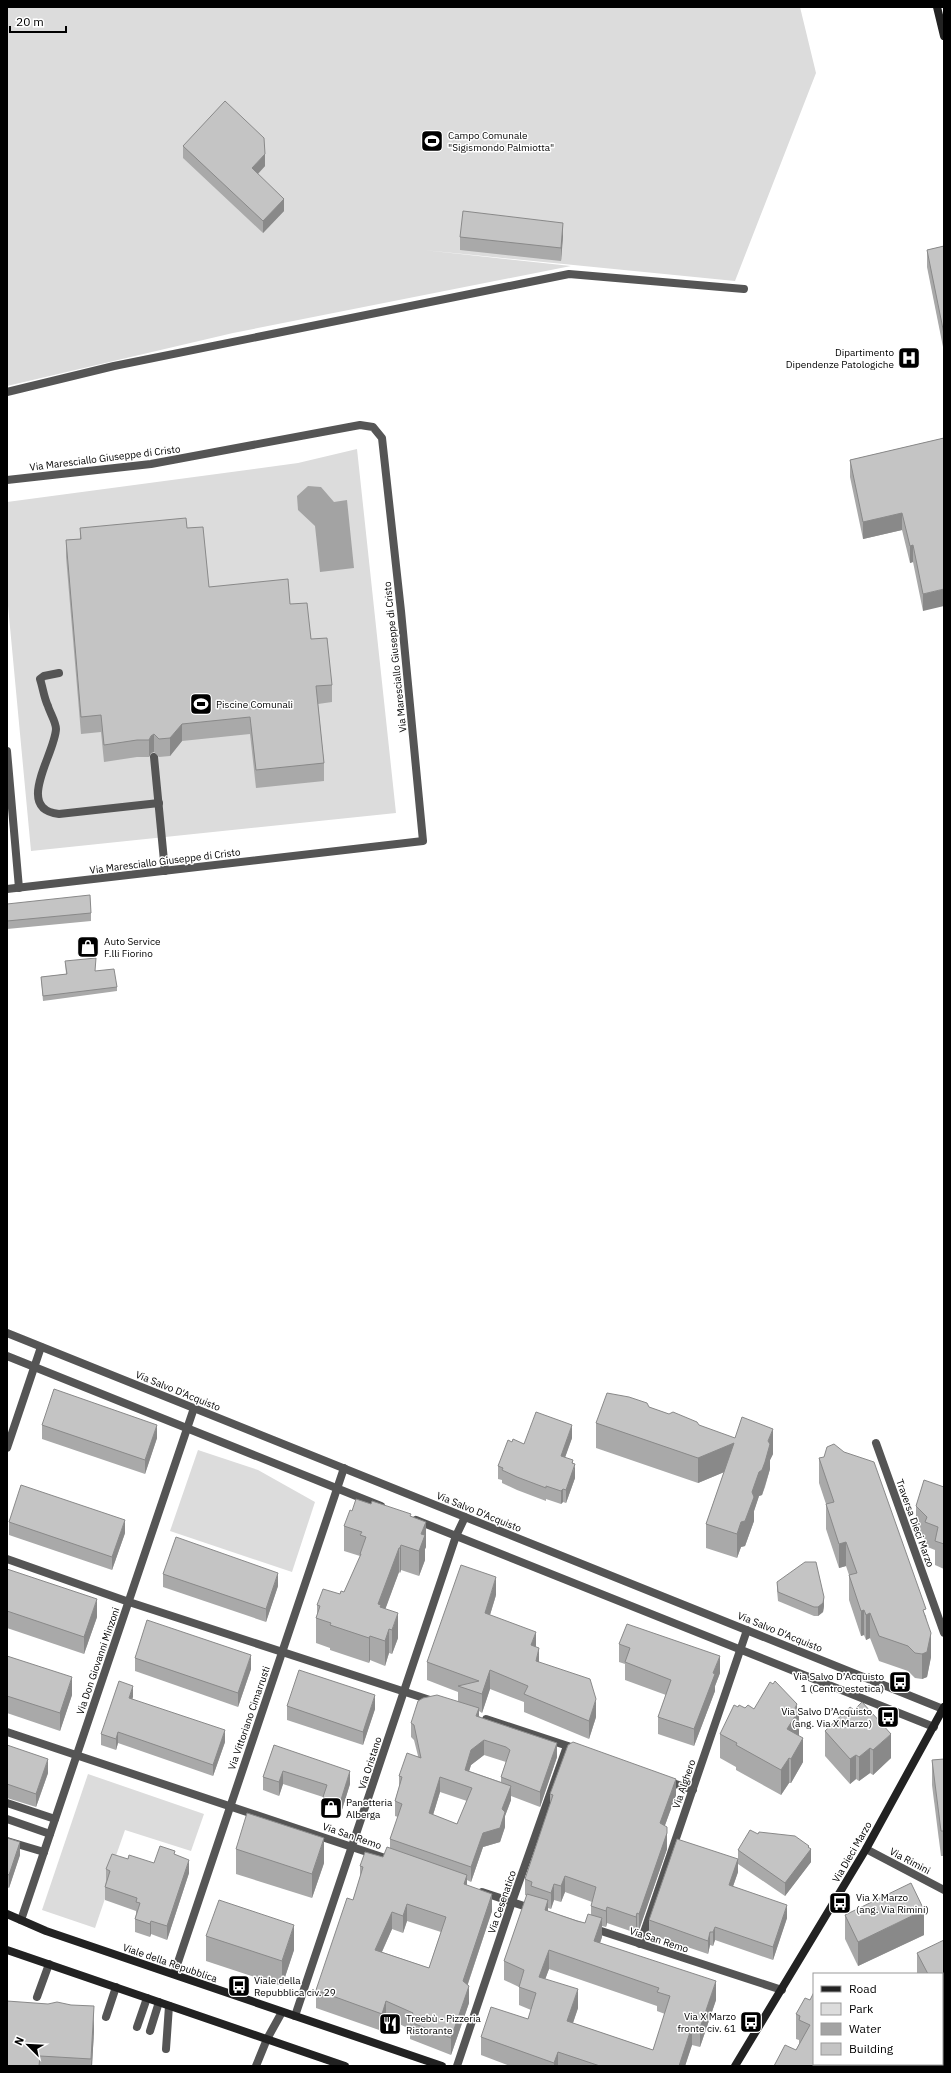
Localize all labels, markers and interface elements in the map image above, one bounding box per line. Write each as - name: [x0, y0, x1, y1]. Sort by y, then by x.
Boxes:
- scale bar: [10, 8, 66, 34]
- text: 20 m: [16, 14, 44, 29]
- sports icon: Campo Comunale "Sigismondo Palmiotta": [419, 128, 445, 154]
- place label: Campo Comunale "Sigismondo Palmiotta": [448, 129, 554, 154]
- hospital icon: Dipartimento Dipendenze Patologiche: [896, 345, 922, 371]
- place label: Dipartimento Dipendenze Patologiche: [786, 346, 895, 371]
- street label: Via Maresciallo Giuseppe di Cristo: [29, 442, 182, 474]
- street label: Via Maresciallo Giuseppe di Cristo: [381, 580, 409, 733]
- sports icon: Piscine Comunali: [188, 691, 214, 717]
- place label: Piscine Comunali: [216, 698, 293, 711]
- street label: Via Maresciallo Giuseppe di Cristo: [89, 845, 242, 877]
- shop icon: Auto Service F.lli Fiorino: [75, 934, 101, 960]
- place label: Auto Service F.lli Fiorino: [104, 935, 161, 960]
- street label: Via Salvo D'Acquisto: [134, 1368, 223, 1414]
- street label: Traversa Dieci Marzo: [893, 1477, 937, 1569]
- street label: Via Salvo D'Acquisto: [435, 1489, 524, 1535]
- street label: Via Don Giovanni Minzoni: [74, 1606, 122, 1716]
- street label: Via Salvo D'Acquisto: [736, 1609, 825, 1655]
- street label: Via Vittoriano Cimarrusti: [225, 1664, 273, 1772]
- bus stop icon: Via Salvo D’Acquisto 1 (Centro estetica): [887, 1669, 913, 1695]
- place label: Via Salvo D’Acquisto 1 (Centro estetica): [793, 1670, 884, 1695]
- bus stop icon: Via Salvo D’Acquisto (ang. Via X Marzo): [875, 1704, 901, 1730]
- place label: Via Salvo D’Acquisto (ang. Via X Marzo): [781, 1705, 872, 1730]
- street label: Via Oristano: [355, 1735, 385, 1791]
- street label: Via Alghero: [670, 1757, 699, 1810]
- shop icon: Panetteria Alberga: [318, 1795, 344, 1821]
- place label: Panetteria Alberga: [346, 1796, 393, 1821]
- street label: Via Dieci Marzo: [829, 1819, 875, 1885]
- street label: Via San Remo: [321, 1820, 384, 1852]
- street label: Via Rimini: [887, 1845, 933, 1877]
- street label: Via Cesenatico: [485, 1868, 519, 1935]
- bus stop icon: Via X Marzo (ang. Via Rimini): [827, 1890, 853, 1916]
- place label: Via X Marzo (ang. Via Rimini): [856, 1891, 929, 1916]
- street label: Via San Remo: [628, 1924, 691, 1956]
- street label: Viale della Repubblica: [121, 1941, 220, 1986]
- bus stop icon: Viale della Repubblica civ. 29: [226, 1973, 252, 1999]
- legend: [813, 1973, 943, 2065]
- place label: Viale della Repubblica civ. 29: [254, 1974, 336, 1999]
- text: Road: [849, 1981, 877, 1996]
- text: Park: [849, 2001, 874, 2016]
- bus stop icon: Via X Marzo fronte civ. 61: [738, 2009, 764, 2035]
- place label: Via X Marzo fronte civ. 61: [677, 2010, 736, 2035]
- restaurant icon: Treebù - Pizzeria Ristorante: [377, 2011, 403, 2037]
- place label: Treebù - Pizzeria Ristorante: [406, 2012, 481, 2037]
- text: Water: [849, 2021, 882, 2036]
- north arrow: [8, 2025, 48, 2065]
- text: N: [11, 2034, 27, 2047]
- text: Building: [849, 2041, 894, 2056]

